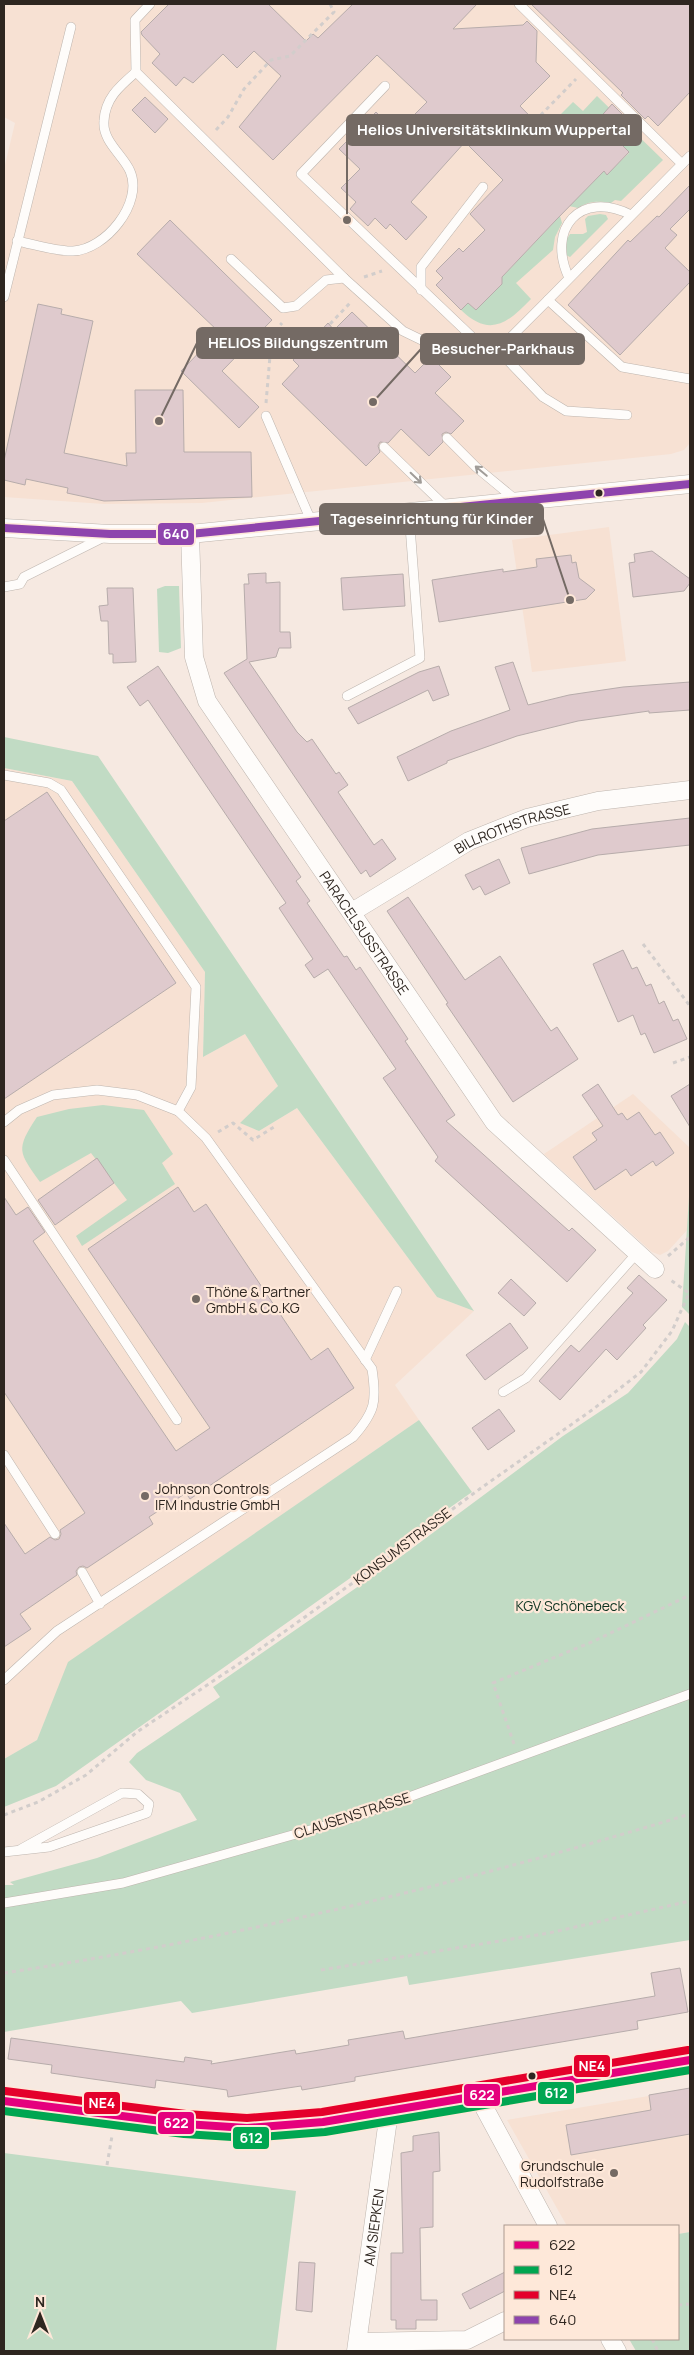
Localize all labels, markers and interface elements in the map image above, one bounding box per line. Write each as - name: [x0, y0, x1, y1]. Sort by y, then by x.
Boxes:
- callout: Helios Universitätsklinkum Wuppertal: [347, 115, 641, 145]
- text: Helios Universitätsklinkum Wuppertal: [357, 119, 631, 140]
- callout: HELIOS Bildungszentrum: [197, 328, 398, 358]
- text: HELIOS Bildungszentrum: [208, 332, 388, 353]
- callout: Besucher-Parkhaus: [421, 334, 584, 364]
- text: Besucher-Parkhaus: [432, 338, 574, 359]
- one-way arrow: [475, 466, 488, 477]
- one-way arrow: [410, 472, 422, 484]
- unlabelled marker: [594, 488, 604, 498]
- callout: Tageseinrichtung für Kinder: [320, 504, 543, 534]
- text: Tageseinrichtung für Kinder: [331, 508, 533, 529]
- line badge: 640: [157, 522, 195, 546]
- text: 640: [163, 524, 189, 543]
- street label: BILLROTHSTRASSE: [450, 798, 572, 858]
- street label: PARACELSUSSTRASSE: [316, 867, 414, 998]
- place label: Thöne & Partner GmbH & Co.KG: [206, 1282, 310, 1317]
- marker: Thöne & Partner GmbH & Co.KG: [190, 1293, 202, 1305]
- place label: Johnson Controls IFM Industrie GmbH: [155, 1479, 280, 1514]
- marker: Johnson Controls IFM Industrie GmbH: [139, 1490, 151, 1502]
- street label: KONSUMSTRASSE: [349, 1503, 455, 1589]
- park label: KGV Schönebeck: [515, 1596, 626, 1615]
- street label: CLAUSENSTRASSE: [291, 1787, 413, 1843]
- line badge: NE4: [573, 2054, 611, 2078]
- text: NE4: [579, 2056, 605, 2075]
- unlabelled marker: [527, 2071, 537, 2081]
- line badge: 612: [537, 2081, 575, 2105]
- line badge: 622: [463, 2083, 501, 2107]
- text: 612: [545, 2083, 567, 2102]
- text: 622: [469, 2085, 495, 2104]
- line badge: NE4: [83, 2091, 121, 2115]
- text: NE4: [89, 2093, 115, 2112]
- line badge: 622: [157, 2111, 195, 2135]
- text: 622: [163, 2113, 189, 2132]
- line badge: 612: [232, 2126, 270, 2150]
- text: 612: [240, 2128, 262, 2147]
- place label: Grundschule Rudolfstraße: [520, 2156, 604, 2191]
- marker: Grundschule Rudolfstraße: [608, 2167, 620, 2179]
- street label: AM SIEPKEN: [358, 2187, 388, 2267]
- legend: [504, 2225, 679, 2340]
- text: 622: [549, 2234, 575, 2255]
- text: 612: [549, 2259, 572, 2280]
- text: NE4: [549, 2284, 577, 2305]
- north arrow: [15, 2290, 65, 2340]
- text: N: [35, 2292, 45, 2311]
- text: 640: [549, 2309, 576, 2330]

